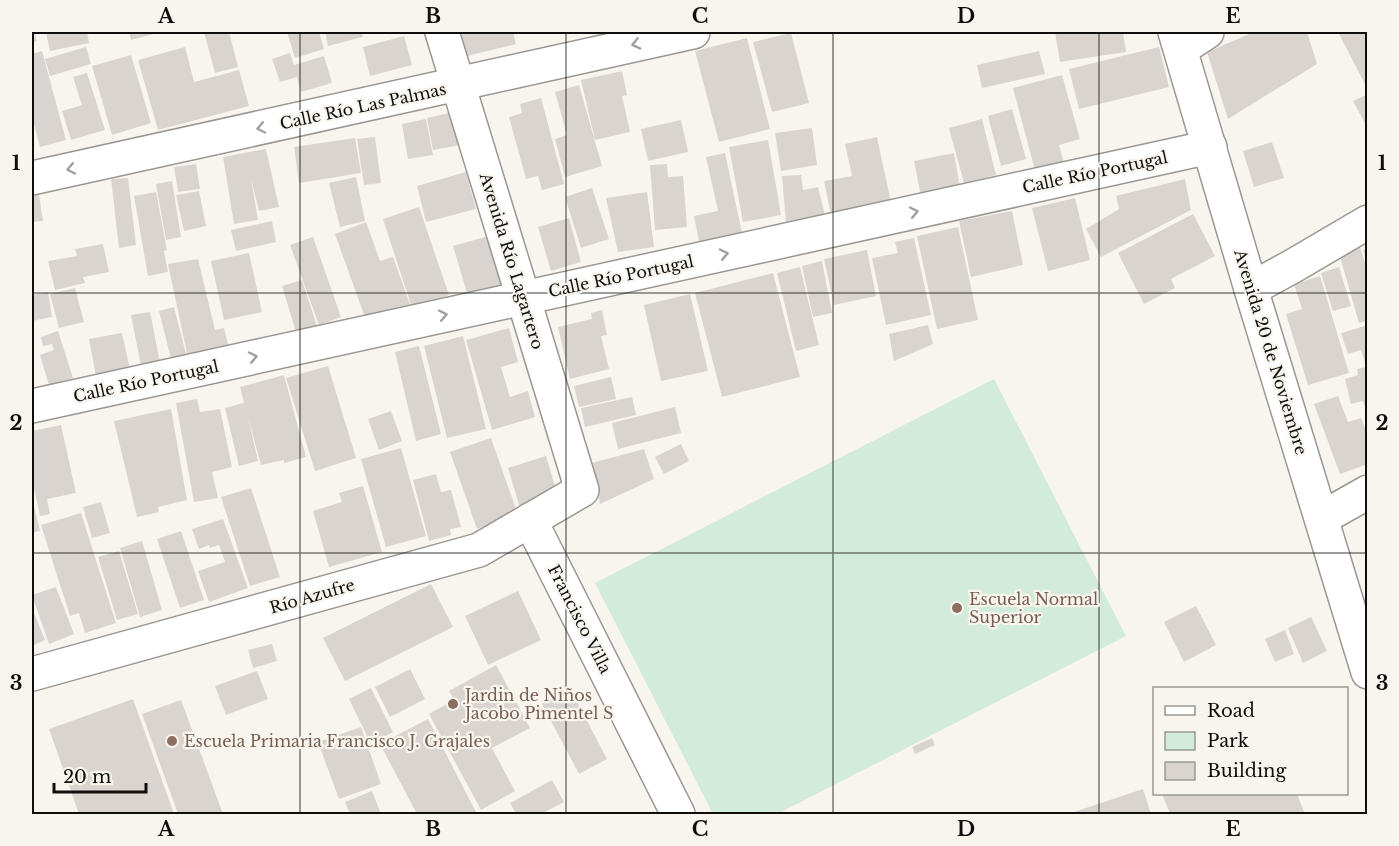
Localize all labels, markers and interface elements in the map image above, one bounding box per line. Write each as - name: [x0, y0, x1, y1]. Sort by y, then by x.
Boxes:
- text: A: [157, 4, 175, 28]
- text: B: [425, 4, 441, 28]
- text: C: [692, 4, 708, 28]
- text: D: [957, 4, 975, 28]
- text: E: [1225, 4, 1241, 28]
- one-way arrow: [632, 37, 642, 50]
- street label: Calle Río Las Palmas: [278, 79, 448, 133]
- one-way arrow: [257, 121, 267, 134]
- street label: Calle Río Portugal: [1021, 147, 1169, 197]
- text: 1: [12, 151, 21, 175]
- text: 1: [1378, 151, 1387, 175]
- one-way arrow: [66, 162, 76, 175]
- street label: Avenida Río Lagartero: [475, 169, 548, 352]
- one-way arrow: [909, 206, 919, 219]
- street label: Avenida 20 de Noviembre: [1230, 246, 1312, 457]
- one-way arrow: [719, 248, 729, 261]
- street label: Calle Río Portugal: [547, 251, 695, 301]
- one-way arrow: [438, 310, 448, 323]
- one-way arrow: [247, 352, 257, 365]
- street label: Calle Río Portugal: [72, 356, 220, 406]
- text: 2: [9, 411, 23, 435]
- text: 2: [1375, 411, 1389, 435]
- street label: Francisco Villa: [544, 561, 616, 677]
- street label: Río Azufre: [267, 574, 357, 618]
- place label: Escuela Normal Superior: [969, 589, 1098, 627]
- marker: Escuela Normal Superior: [950, 601, 964, 615]
- text: 3: [10, 671, 22, 695]
- text: 3: [1376, 671, 1388, 695]
- place label: Jardin de Niños Jacobo Pimentel S: [463, 685, 613, 723]
- legend: [1153, 687, 1348, 795]
- marker: Jardin de Niños Jacobo Pimentel S: [446, 697, 460, 711]
- text: Road: [1207, 700, 1255, 722]
- text: Park: [1207, 730, 1249, 752]
- place label: Escuela Primaria Francisco J. Grajales: [184, 731, 490, 751]
- marker: Escuela Primaria Francisco J. Grajales: [165, 734, 179, 748]
- scale bar: [54, 756, 146, 794]
- text: Building: [1207, 760, 1286, 782]
- text: 20 m: [63, 766, 111, 788]
- text: A: [157, 817, 175, 841]
- text: B: [425, 817, 441, 841]
- text: C: [692, 817, 708, 841]
- text: D: [957, 817, 975, 841]
- text: E: [1225, 817, 1241, 841]

